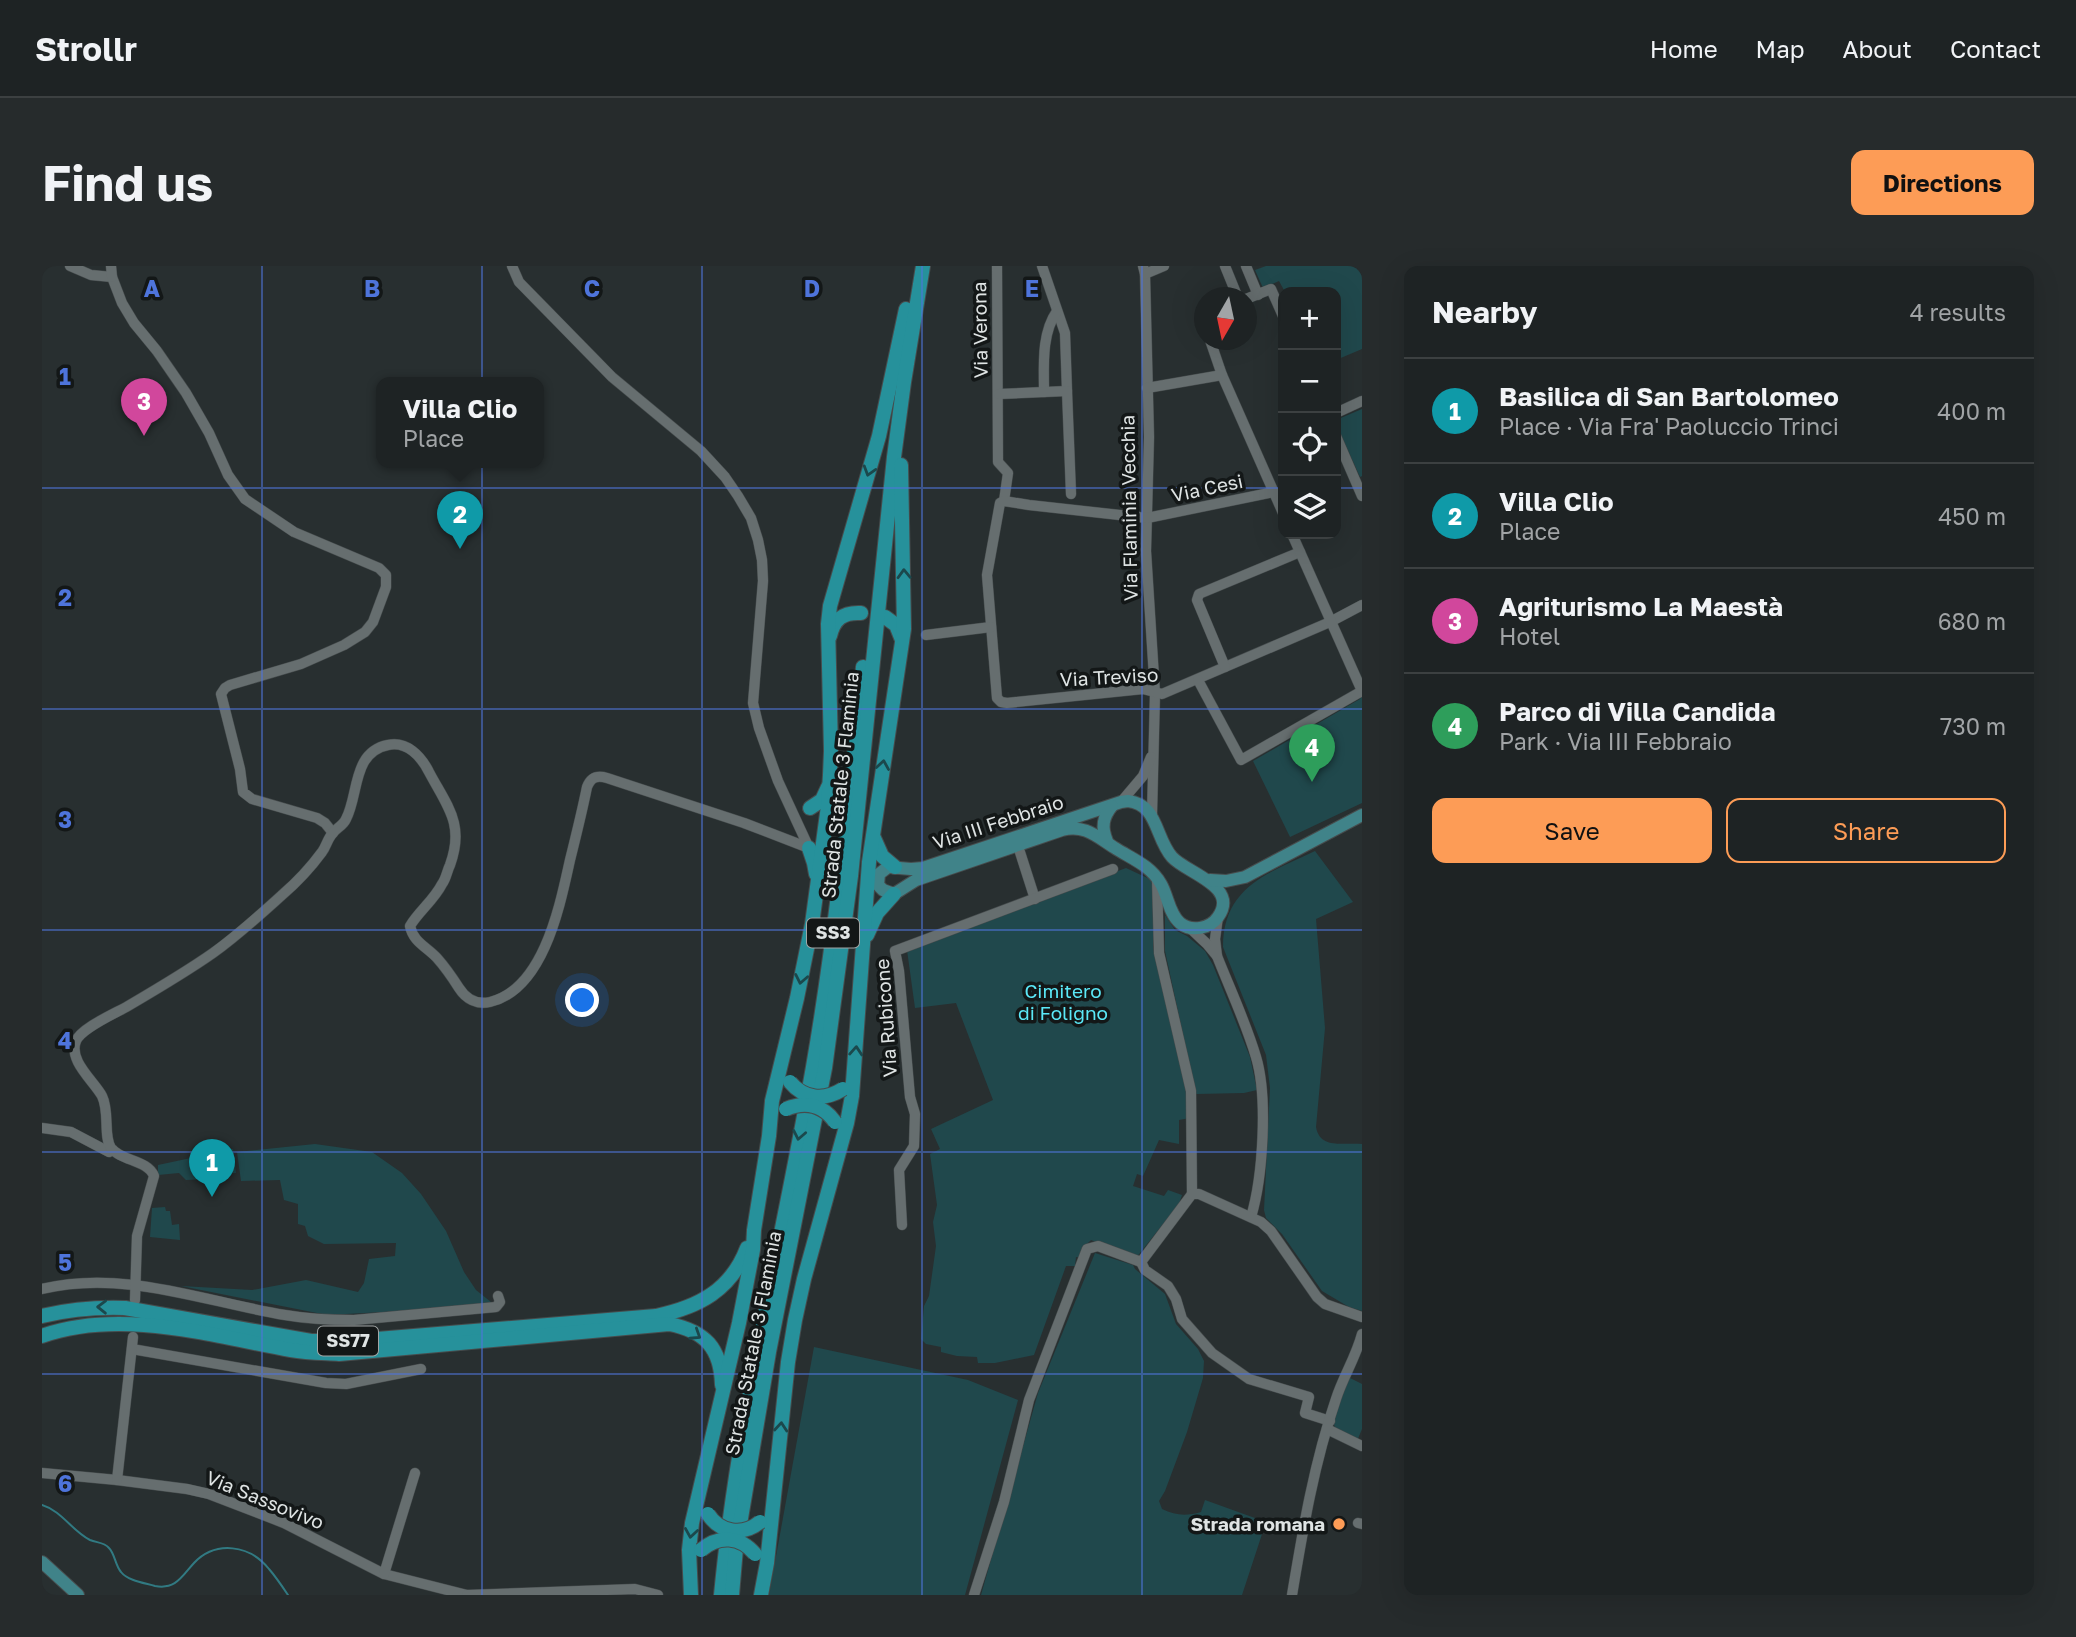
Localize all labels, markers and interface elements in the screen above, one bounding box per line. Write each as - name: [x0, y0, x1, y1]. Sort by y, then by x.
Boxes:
- text: Strollr: [35, 29, 137, 68]
- text: Home: [1650, 34, 1718, 63]
- text: Map: [1756, 34, 1805, 63]
- text: About: [1843, 34, 1912, 63]
- text: Contact: [1950, 34, 2041, 63]
- button: Directions: [1851, 150, 2034, 215]
- text: Find us: [42, 153, 213, 212]
- text: A: [144, 274, 161, 302]
- text: B: [364, 274, 380, 302]
- text: C: [584, 274, 600, 302]
- text: D: [804, 274, 820, 302]
- text: E: [1025, 274, 1039, 302]
- street label: Via Verona: [967, 281, 992, 379]
- north arrow: [1194, 287, 1257, 350]
- map controls: [1278, 287, 1341, 539]
- button: +: [1278, 287, 1341, 350]
- text: Nearby: [1432, 294, 1537, 330]
- text: 4 results: [1910, 298, 2006, 326]
- button: −: [1278, 350, 1341, 413]
- text: 1: [59, 362, 71, 390]
- popup: [376, 377, 544, 468]
- pin: 3: [121, 378, 167, 436]
- text: Basilica di San Bartolomeo: [1499, 381, 1839, 412]
- text: Villa Clio: [403, 393, 517, 424]
- text: 1: [1449, 397, 1461, 425]
- text: 400 m: [1937, 397, 2006, 425]
- text: Place · Via Fra' Paoluccio Trinci: [1499, 412, 1839, 440]
- button: locate: [1278, 413, 1341, 476]
- street label: Via Flaminia Vecchia: [1115, 415, 1142, 601]
- text: Place: [403, 424, 464, 452]
- one-way arrow: [863, 464, 878, 476]
- street label: Via Cesi: [1169, 469, 1245, 506]
- button: layers: [1278, 476, 1341, 539]
- text: Villa Clio: [1499, 486, 1613, 517]
- pin: 2: [437, 491, 483, 549]
- text: 2: [1448, 502, 1462, 530]
- text: 450 m: [1938, 502, 2006, 530]
- text: Place: [1499, 517, 1560, 545]
- one-way arrow: [897, 568, 912, 579]
- text: 2: [58, 583, 72, 611]
- text: Agriturismo La Maestà: [1499, 591, 1783, 622]
- text: 3: [1448, 607, 1462, 635]
- text: 680 m: [1938, 607, 2006, 635]
- text: Hotel: [1499, 622, 1560, 650]
- street label: Via Treviso: [1059, 662, 1159, 691]
- street label: Strada Statale 3 Flaminia: [816, 670, 863, 899]
- text: Parco di Villa Candida: [1499, 696, 1776, 727]
- text: 4: [1448, 712, 1462, 740]
- text: 730 m: [1940, 712, 2006, 740]
- pin: 4: [1289, 724, 1335, 782]
- text: Park · Via III Febbraio: [1499, 727, 1732, 755]
- one-way arrow: [876, 759, 891, 771]
- street label: Via III Febbraio: [930, 790, 1066, 853]
- button: Save: [1432, 798, 1712, 863]
- button: Share: [1726, 798, 2006, 863]
- text: 3: [58, 805, 72, 833]
- road number: SS3: [807, 918, 859, 948]
- street label: Via Rubicone: [870, 958, 901, 1078]
- one-way arrow: [795, 973, 810, 985]
- park label: Cimitero di Foligno: [1018, 979, 1108, 1024]
- your location: [565, 983, 599, 1017]
- text: 4: [58, 1026, 72, 1054]
- one-way arrow: [848, 1046, 863, 1057]
- one-way arrow: [793, 1129, 808, 1141]
- pin: 1: [189, 1139, 235, 1197]
- street label: Strada Statale 3 Flaminia: [719, 1229, 786, 1457]
- text: 5: [58, 1248, 72, 1276]
- one-way arrow: [96, 1299, 107, 1315]
- road number: SS77: [318, 1326, 378, 1356]
- one-way arrow: [688, 1326, 701, 1339]
- one-way arrow: [773, 1422, 788, 1433]
- street label: Via Sassovivo: [203, 1466, 327, 1534]
- text: 6: [58, 1469, 72, 1497]
- place label: Strada romana: [1191, 1512, 1325, 1535]
- marker: Strada romana: [1331, 1516, 1347, 1532]
- one-way arrow: [684, 1527, 699, 1539]

